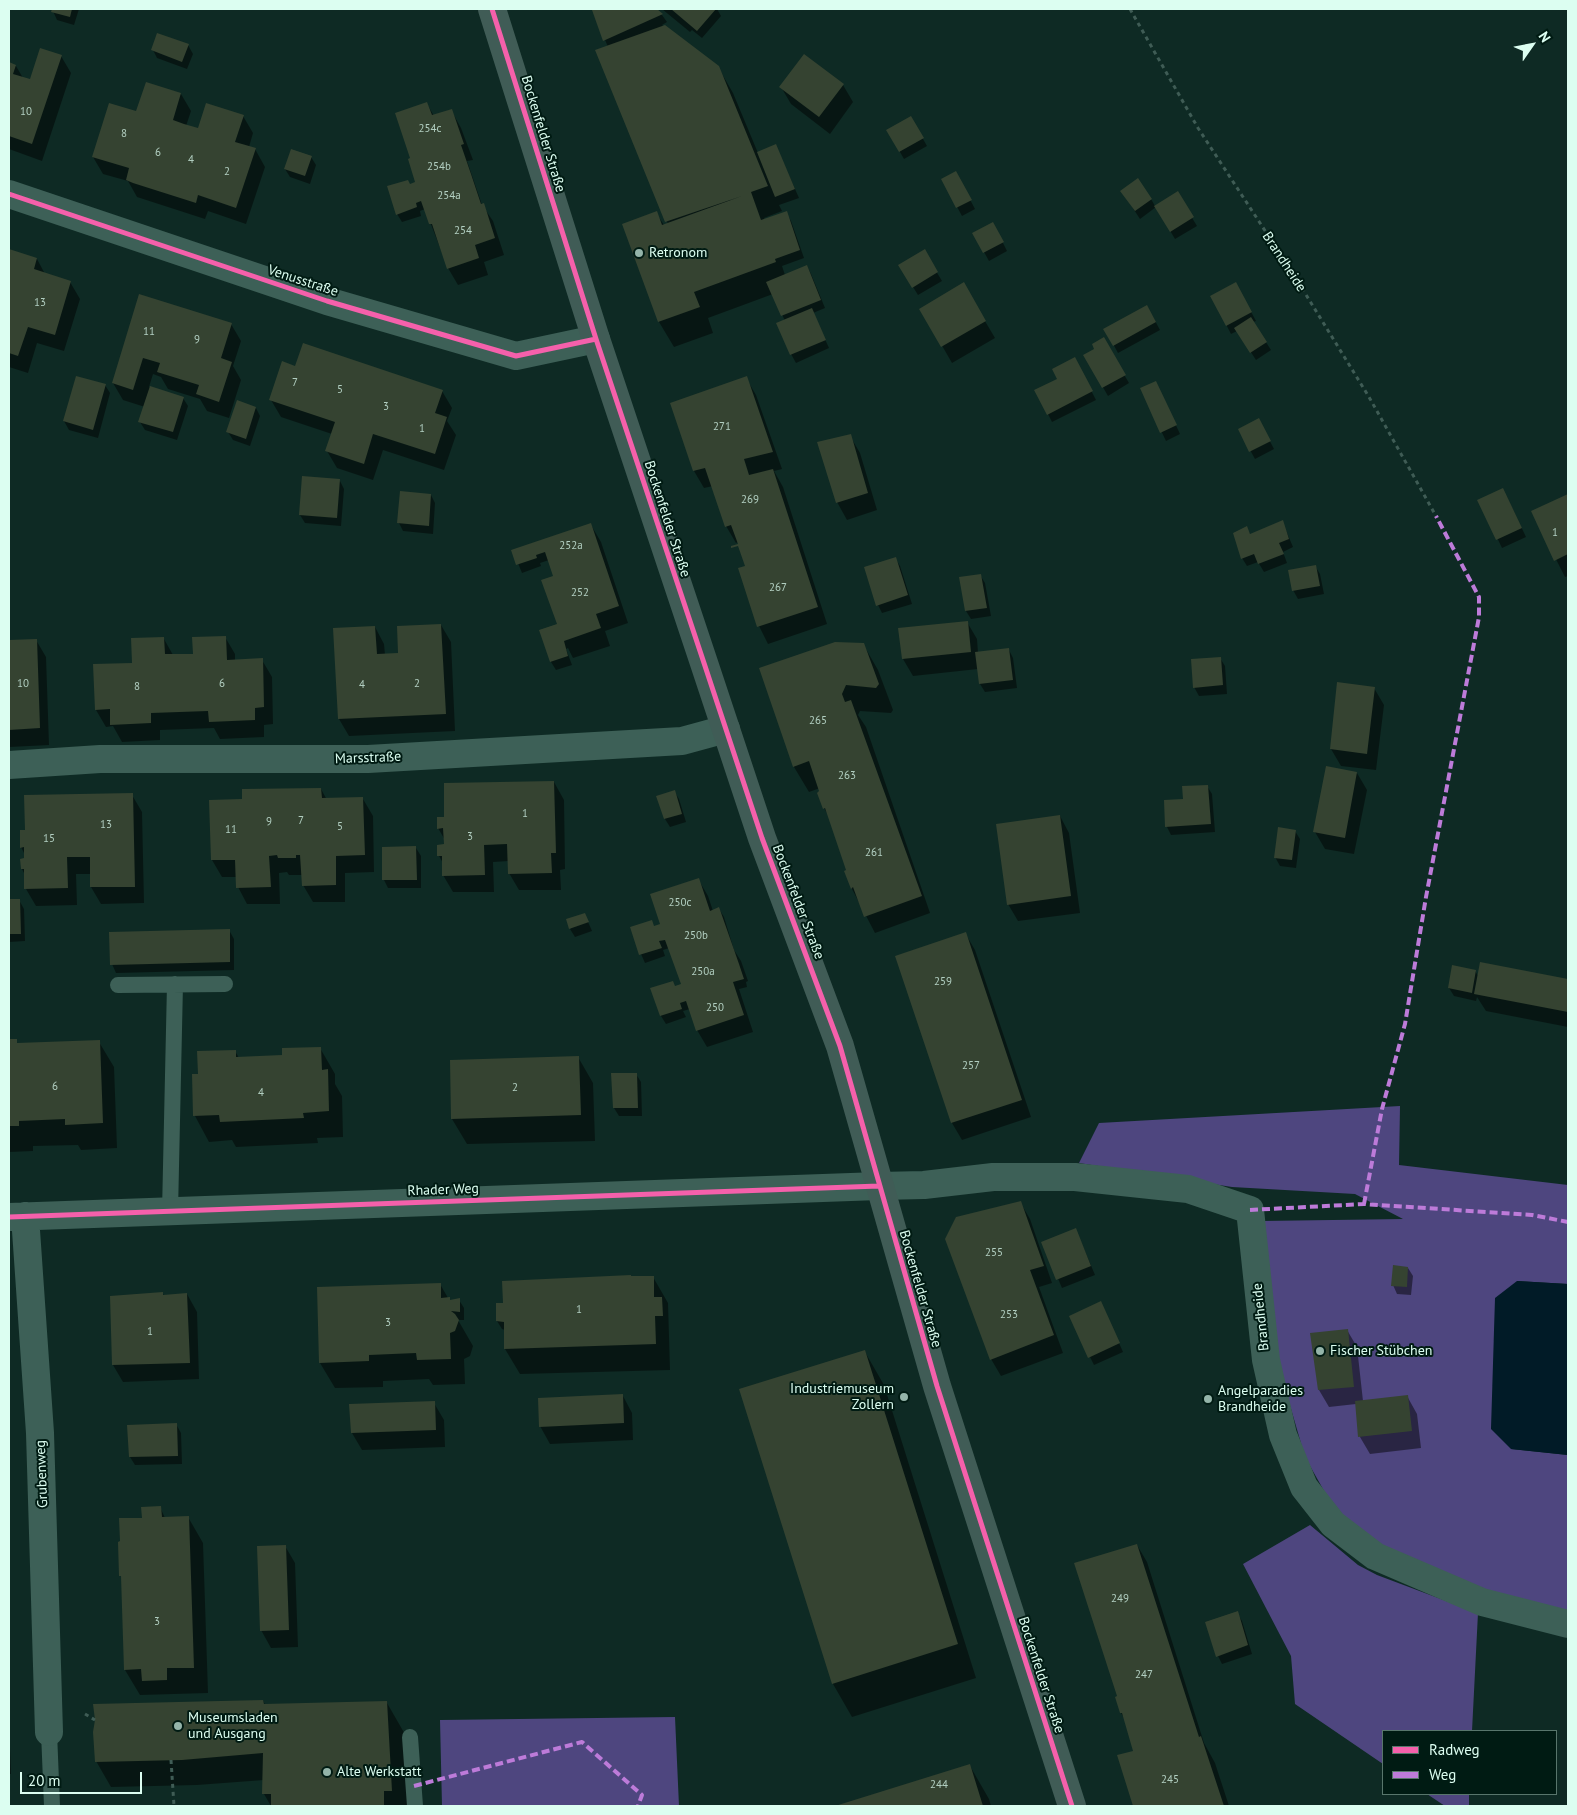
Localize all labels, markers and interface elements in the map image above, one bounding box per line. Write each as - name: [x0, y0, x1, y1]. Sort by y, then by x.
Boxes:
- north arrow: [1507, 20, 1557, 70]
- text: N: [1535, 28, 1555, 46]
- street label: Bockenfelder Straße: [517, 74, 569, 194]
- house number: 10: [20, 105, 32, 119]
- house number: 254c: [419, 122, 441, 136]
- house number: 8: [121, 127, 127, 141]
- house number: 6: [155, 146, 161, 160]
- house number: 4: [188, 153, 194, 167]
- house number: 254b: [427, 160, 451, 174]
- house number: 2: [224, 165, 230, 179]
- house number: 254a: [437, 189, 461, 203]
- house number: 254: [454, 224, 472, 238]
- street label: Brandheide: [1258, 229, 1310, 295]
- place label: Retronom: [649, 245, 707, 261]
- marker: Retronom: [633, 247, 645, 259]
- street label: Venusstraße: [266, 262, 340, 300]
- house number: 13: [34, 296, 46, 310]
- house number: 11: [143, 325, 155, 339]
- house number: 9: [194, 333, 200, 347]
- house number: 7: [292, 376, 298, 390]
- house number: 5: [337, 383, 343, 397]
- house number: 3: [383, 400, 389, 414]
- house number: 271: [713, 420, 731, 434]
- house number: 1: [419, 422, 425, 436]
- street label: Bockenfelder Straße: [640, 459, 694, 579]
- house number: 269: [741, 493, 759, 507]
- house number: 1: [1552, 526, 1558, 540]
- house number: 252a: [559, 539, 583, 553]
- house number: 267: [769, 581, 787, 595]
- house number: 252: [571, 586, 589, 600]
- house number: 10: [17, 677, 29, 691]
- house number: 6: [219, 677, 225, 691]
- house number: 2: [414, 677, 420, 691]
- house number: 4: [359, 678, 365, 692]
- house number: 8: [134, 680, 140, 694]
- house number: 265: [809, 714, 827, 728]
- street label: Marsstraße: [335, 748, 401, 768]
- house number: 263: [838, 769, 856, 783]
- house number: 1: [522, 807, 528, 821]
- house number: 7: [298, 814, 304, 828]
- house number: 9: [266, 815, 272, 829]
- house number: 13: [100, 818, 112, 832]
- house number: 5: [337, 820, 343, 834]
- house number: 11: [225, 823, 237, 837]
- house number: 3: [467, 830, 473, 844]
- house number: 15: [43, 832, 55, 846]
- street label: Bockenfelder Straße: [768, 842, 828, 962]
- house number: 261: [865, 846, 883, 860]
- house number: 250c: [669, 896, 691, 910]
- house number: 250b: [684, 929, 708, 943]
- house number: 250a: [691, 965, 715, 979]
- house number: 259: [934, 975, 952, 989]
- house number: 250: [706, 1001, 724, 1015]
- house number: 257: [962, 1059, 980, 1073]
- house number: 6: [52, 1080, 58, 1094]
- house number: 2: [512, 1081, 518, 1095]
- house number: 4: [258, 1086, 264, 1100]
- street label: Rhader Weg: [407, 1180, 479, 1200]
- street label: Bockenfelder Straße: [895, 1228, 945, 1350]
- house number: 255: [985, 1246, 1003, 1260]
- street label: Brandheide: [1249, 1282, 1273, 1352]
- house number: 1: [576, 1303, 582, 1317]
- house number: 253: [1000, 1308, 1018, 1322]
- house number: 3: [385, 1316, 391, 1330]
- house number: 1: [147, 1325, 153, 1339]
- place label: Fischer Stübchen: [1330, 1343, 1432, 1359]
- marker: Fischer Stübchen: [1314, 1345, 1326, 1357]
- place label: Industriemuseum Zollern: [790, 1381, 894, 1414]
- place label: Angelparadies Brandheide: [1218, 1383, 1303, 1415]
- marker: Industriemuseum Zollern: [898, 1391, 910, 1403]
- marker: Angelparadies Brandheide: [1202, 1393, 1214, 1405]
- street label: Grubenweg: [32, 1440, 52, 1508]
- house number: 249: [1111, 1592, 1129, 1606]
- house number: 3: [154, 1615, 160, 1629]
- street label: Bockenfelder Straße: [1014, 1615, 1068, 1735]
- house number: 247: [1135, 1668, 1153, 1682]
- place label: Museumsladen und Ausgang: [188, 1710, 278, 1742]
- marker: Museumsladen und Ausgang: [172, 1720, 184, 1732]
- legend: [1382, 1730, 1557, 1795]
- text: Radweg: [1429, 1740, 1480, 1759]
- scale bar: [22, 1762, 145, 1794]
- place label: Alte Werkstatt: [337, 1764, 421, 1780]
- text: Weg: [1429, 1765, 1456, 1784]
- marker: Alte Werkstatt: [321, 1766, 333, 1778]
- text: 20 m: [28, 1771, 61, 1790]
- house number: 245: [1161, 1773, 1179, 1787]
- house number: 244: [930, 1778, 948, 1792]

